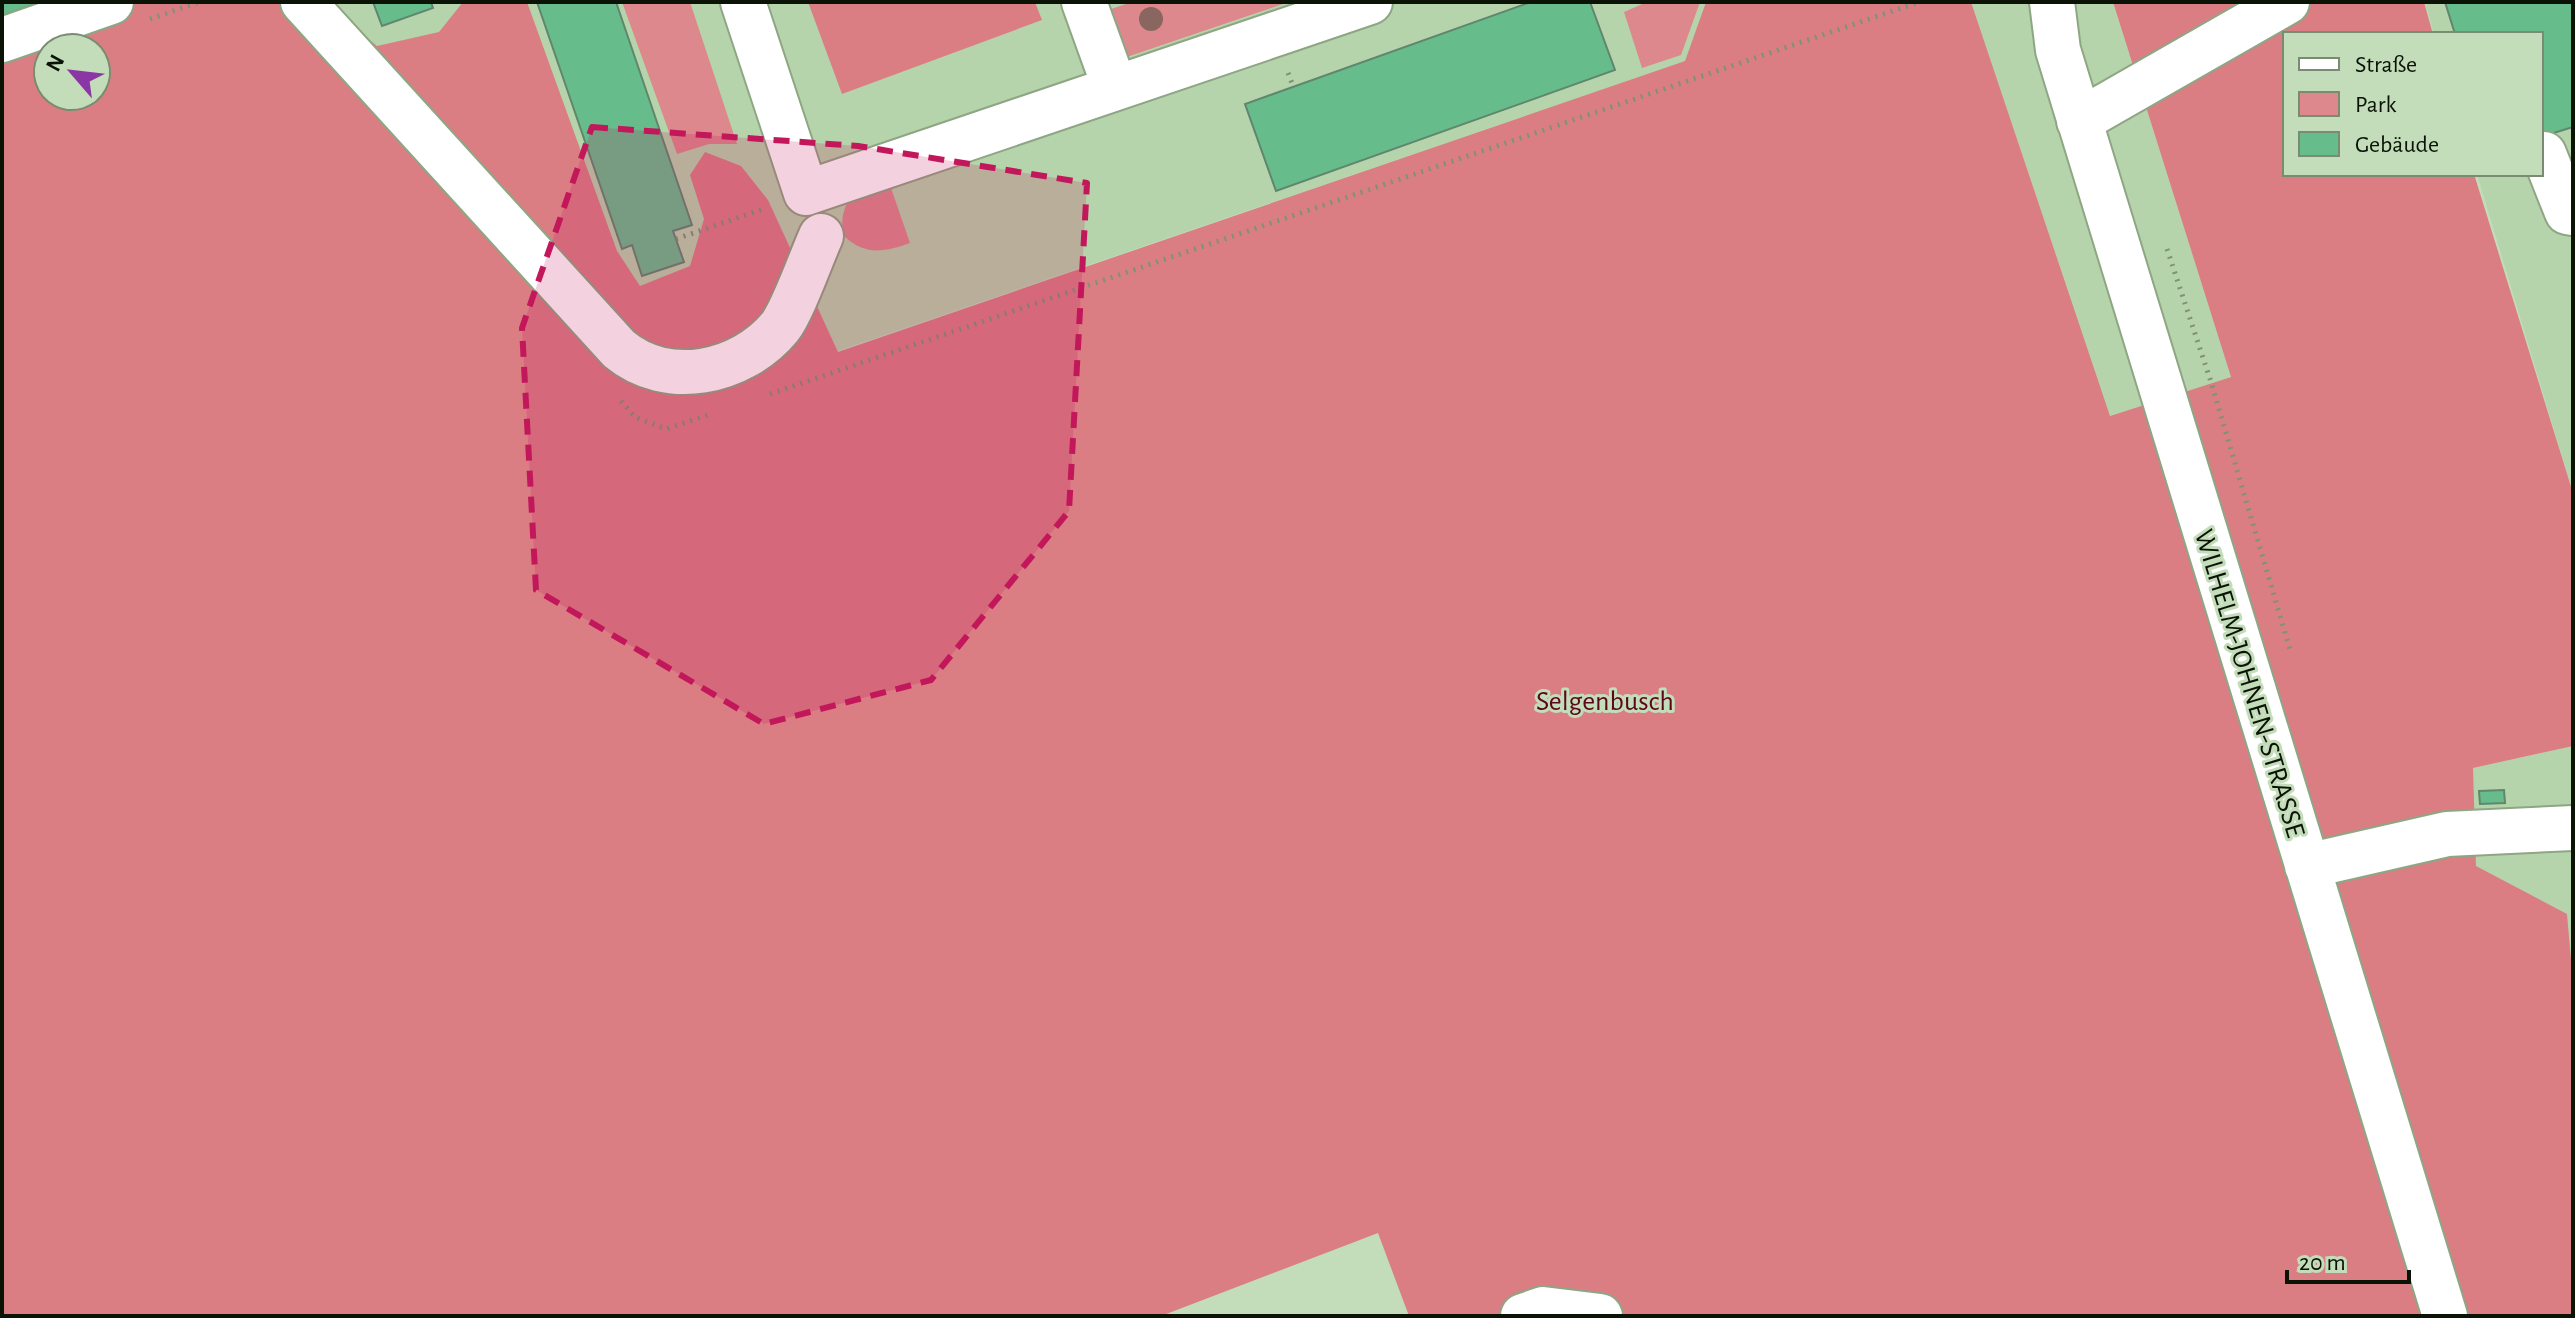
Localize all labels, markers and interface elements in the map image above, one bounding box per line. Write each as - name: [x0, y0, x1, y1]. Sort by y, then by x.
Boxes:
- north arrow: [32, 32, 112, 112]
- legend: [2283, 32, 2543, 176]
- text: N: [42, 51, 69, 75]
- text: Straße: [2355, 53, 2417, 77]
- text: Park: [2355, 93, 2396, 117]
- text: Gebäude: [2355, 133, 2439, 157]
- street label: WILHELM-JOHNEN-STRASSE: [2189, 526, 2309, 841]
- park label: Selgenbusch: [1536, 688, 1674, 716]
- scale bar: [2287, 1234, 2409, 1284]
- text: 20 m: [2299, 1251, 2346, 1275]

